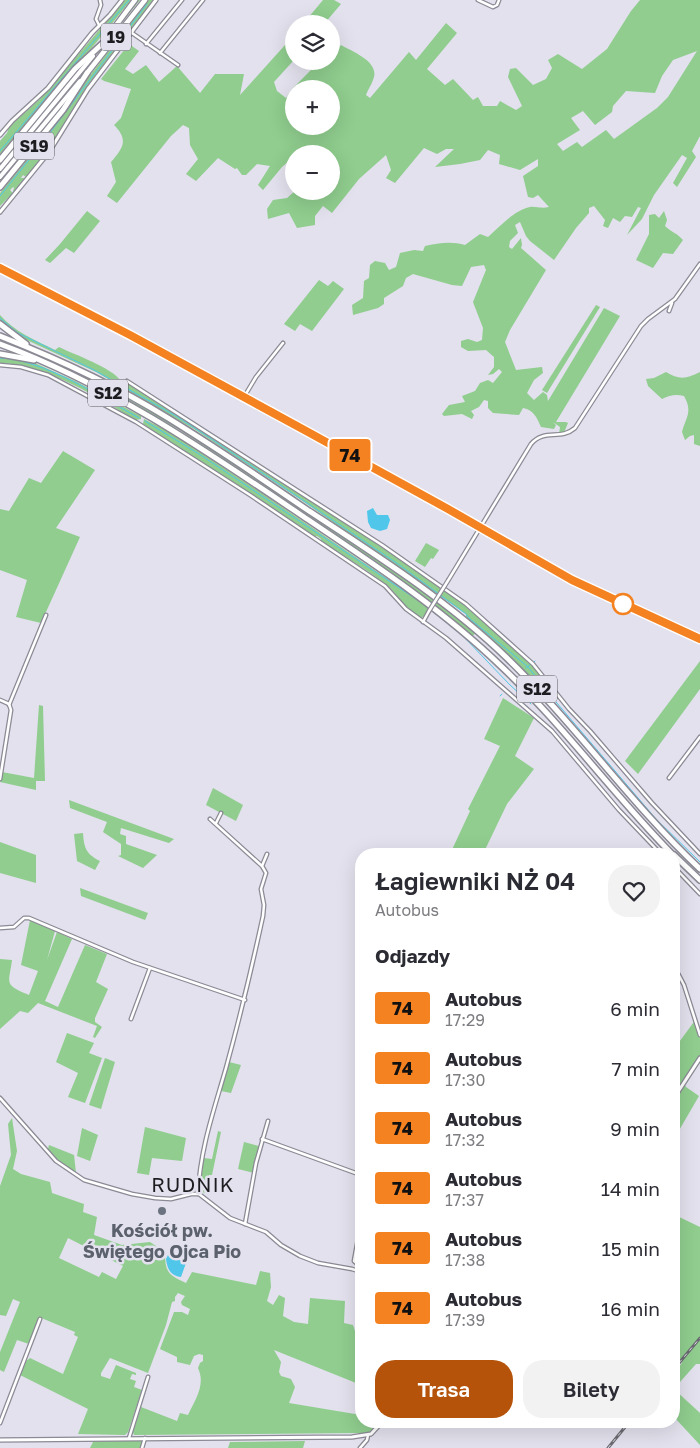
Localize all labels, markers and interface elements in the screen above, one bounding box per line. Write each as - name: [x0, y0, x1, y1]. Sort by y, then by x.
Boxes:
- map controls: [285, 15, 340, 200]
- button: layers: [285, 15, 340, 70]
- road number: 19: [101, 24, 131, 51]
- button: +: [285, 80, 340, 135]
- road number: S19: [14, 132, 54, 160]
- button: −: [285, 145, 340, 200]
- road number: S12: [88, 379, 128, 406]
- line badge: 74: [328, 439, 372, 471]
- text: 74: [339, 444, 361, 466]
- unlabelled marker: [612, 593, 634, 615]
- road number: S12: [517, 676, 557, 702]
- button: heart: [608, 865, 660, 917]
- text: Łagiewniki NŻ 04: [375, 866, 575, 895]
- text: Autobus: [375, 900, 439, 920]
- text: Odjazdy: [375, 944, 450, 967]
- text: Autobus: [445, 987, 522, 1010]
- text: 74: [392, 997, 413, 1019]
- text: 6 min: [610, 997, 660, 1020]
- text: 17:29: [445, 1010, 485, 1030]
- text: Autobus: [445, 1047, 522, 1070]
- text: 74: [392, 1057, 413, 1079]
- text: 7 min: [612, 1057, 660, 1080]
- text: 17:30: [445, 1070, 485, 1090]
- text: Autobus: [445, 1107, 522, 1130]
- text: 74: [392, 1117, 413, 1139]
- text: 9 min: [610, 1117, 660, 1140]
- text: 17:32: [445, 1130, 485, 1150]
- text: Autobus: [445, 1167, 522, 1190]
- district label: RUDNIK: [151, 1172, 235, 1196]
- text: 74: [392, 1177, 413, 1199]
- text: 14 min: [601, 1177, 660, 1200]
- text: 17:37: [445, 1190, 484, 1210]
- marker: Kościół pw. Świętego Ojca Pio: [156, 1205, 168, 1217]
- place label: Kościół pw. Świętego Ojca Pio: [83, 1219, 241, 1262]
- text: Autobus: [445, 1227, 522, 1250]
- text: 74: [392, 1237, 413, 1259]
- text: 15 min: [601, 1237, 660, 1260]
- text: 17:38: [445, 1250, 485, 1270]
- text: Autobus: [445, 1287, 522, 1310]
- text: 74: [392, 1297, 413, 1319]
- text: 16 min: [601, 1297, 660, 1320]
- text: 17:39: [445, 1310, 485, 1330]
- button: Trasa: [375, 1360, 513, 1418]
- button: Bilety: [523, 1360, 660, 1418]

